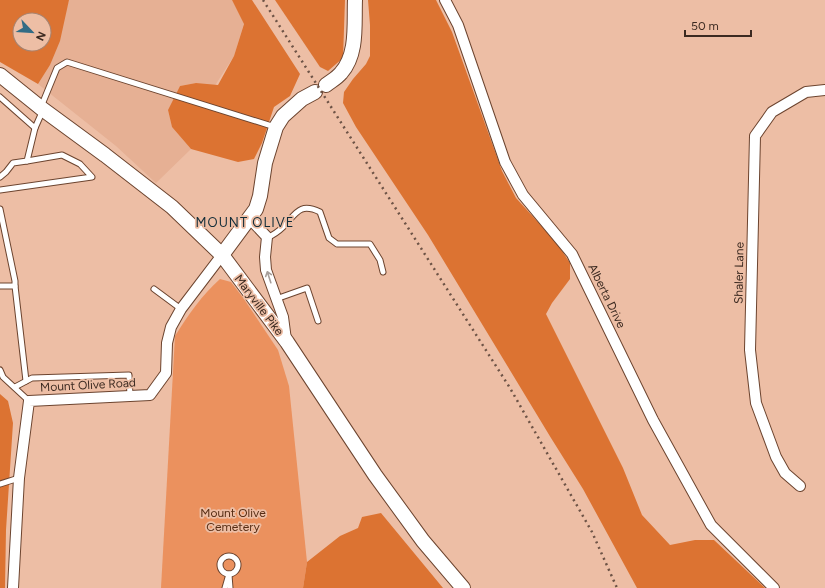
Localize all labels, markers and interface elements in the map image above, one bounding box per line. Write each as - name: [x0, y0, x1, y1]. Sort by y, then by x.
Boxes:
- north arrow: [12, 12, 52, 52]
- scale bar: [685, 12, 751, 38]
- text: 50 m: [691, 19, 719, 33]
- text: N: [33, 29, 48, 43]
- district label: MOUNT OLIVE: [196, 215, 294, 230]
- street label: Shaler Lane: [731, 241, 747, 304]
- street label: Alberta Drive: [585, 262, 629, 331]
- one-way arrow: [265, 271, 272, 284]
- street label: Maryville Pike: [232, 272, 287, 338]
- street label: Mount Olive Road: [40, 375, 136, 395]
- park label: Mount Olive Cemetery: [200, 506, 266, 534]

